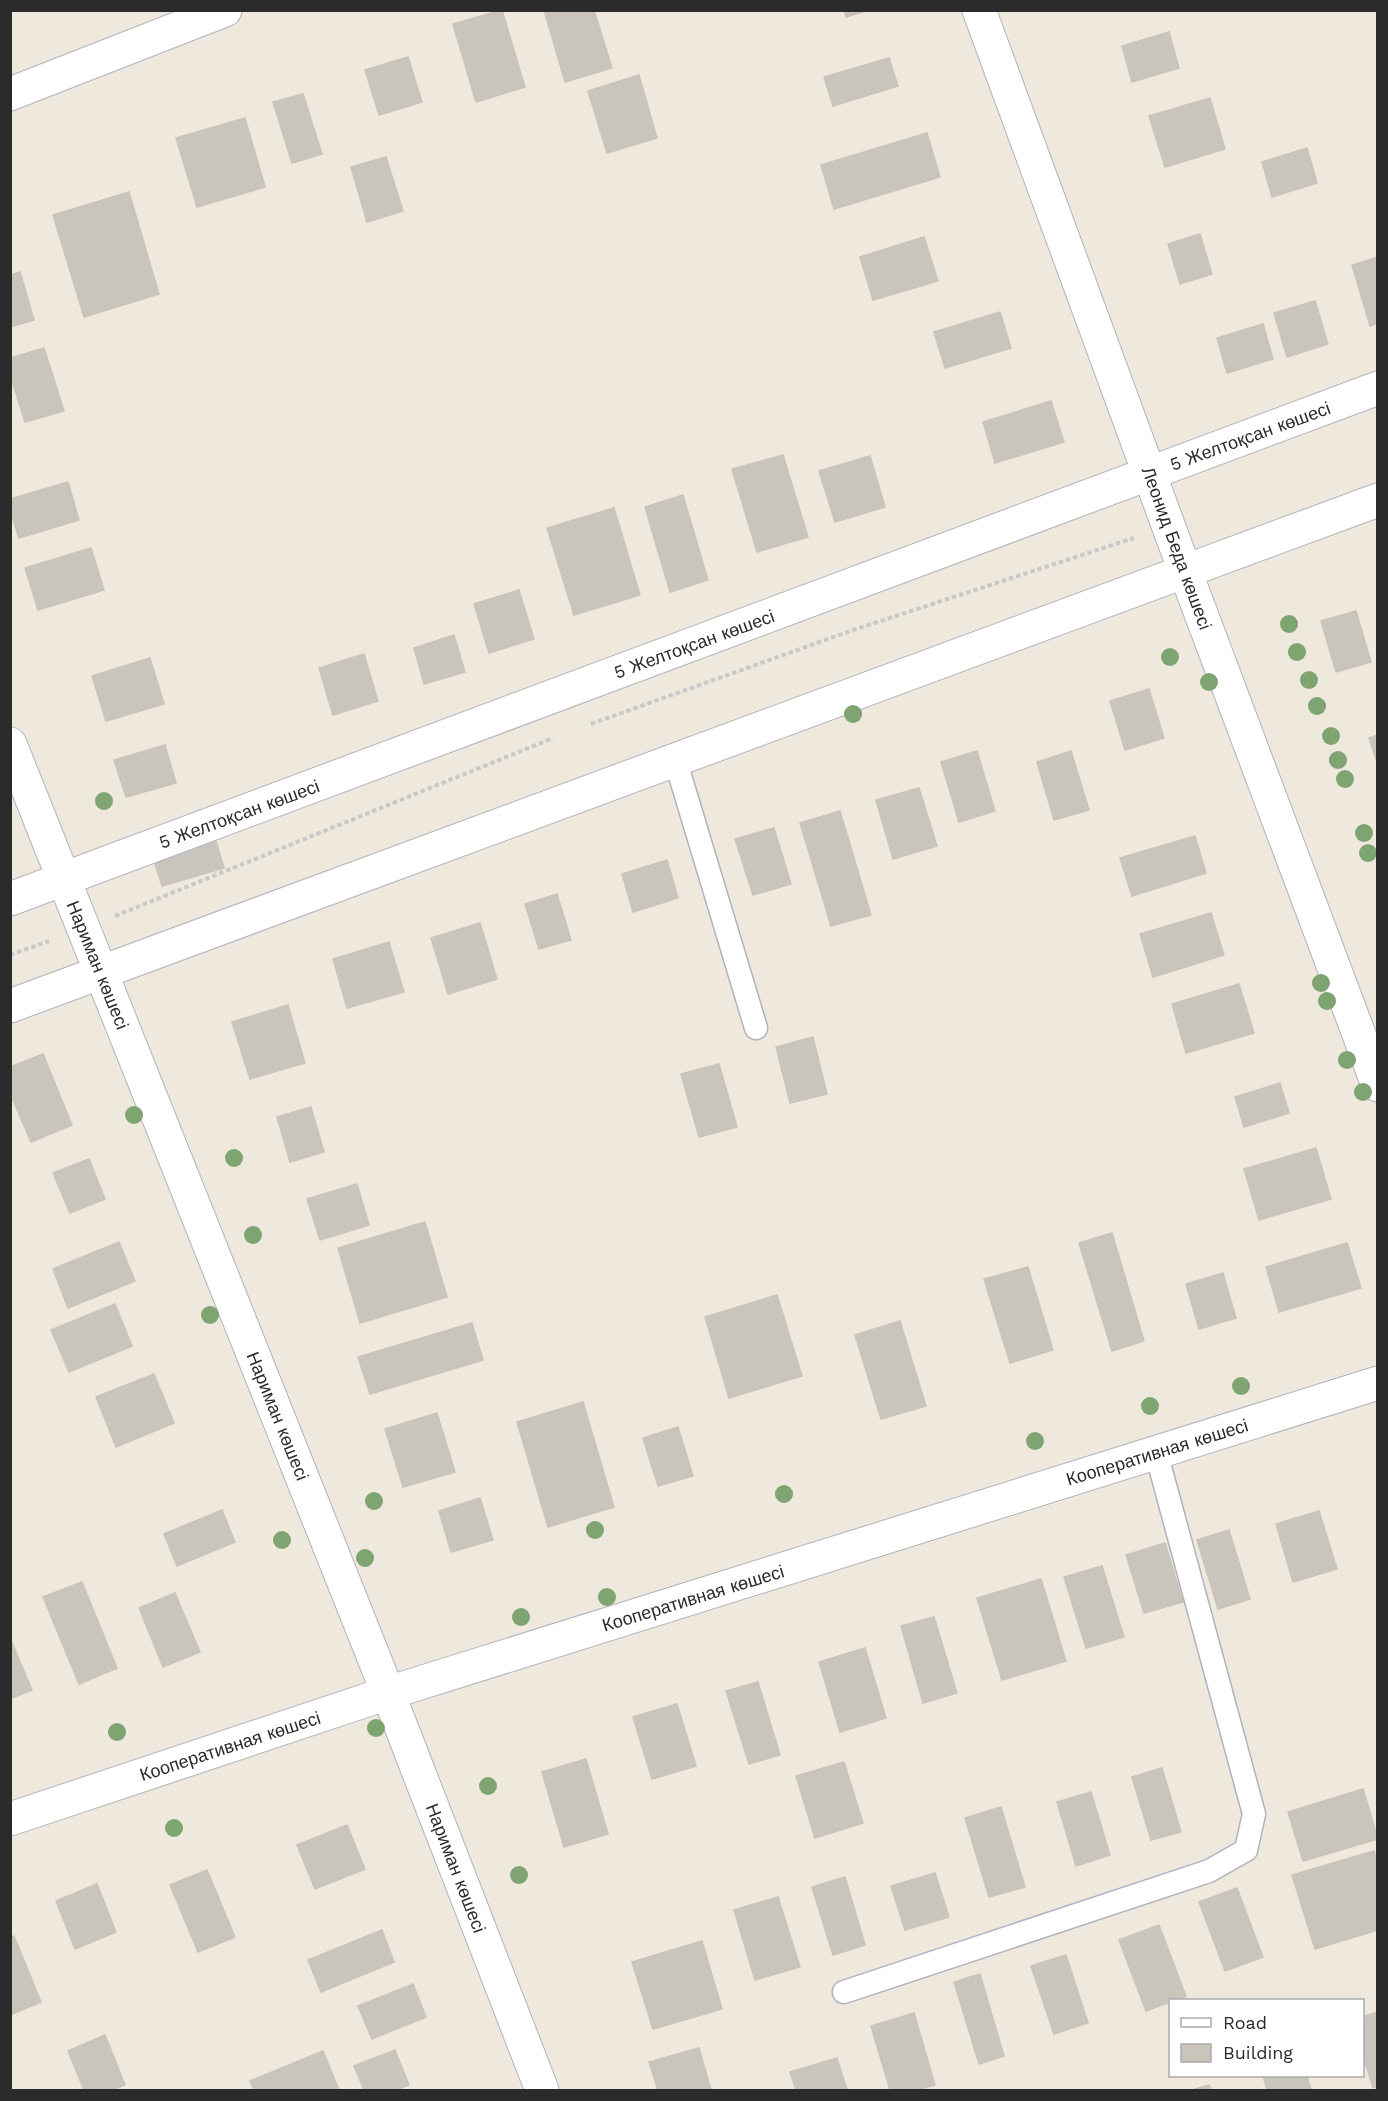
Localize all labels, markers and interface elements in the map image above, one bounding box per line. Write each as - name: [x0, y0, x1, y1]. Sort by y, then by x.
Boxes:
- street label: 5 Желтоқсан көшесі: [1167, 397, 1333, 475]
- street label: Леонид Беда көшесі: [1138, 464, 1216, 632]
- street label: 5 Желтоқсан көшесі: [611, 605, 777, 683]
- street label: 5 Желтоқсан көшесі: [156, 775, 322, 853]
- street label: Нариман көшесі: [63, 898, 133, 1032]
- street label: Нариман көшесі: [243, 1349, 313, 1483]
- street label: Кооперативная көшесі: [1064, 1414, 1250, 1490]
- street label: Кооперативная көшесі: [600, 1560, 786, 1636]
- street label: Кооперативная көшесі: [137, 1707, 323, 1785]
- street label: Нариман көшесі: [422, 1800, 490, 1936]
- legend: [1169, 1999, 1364, 2077]
- text: Road: [1223, 2012, 1267, 2033]
- text: Building: [1223, 2042, 1293, 2063]

